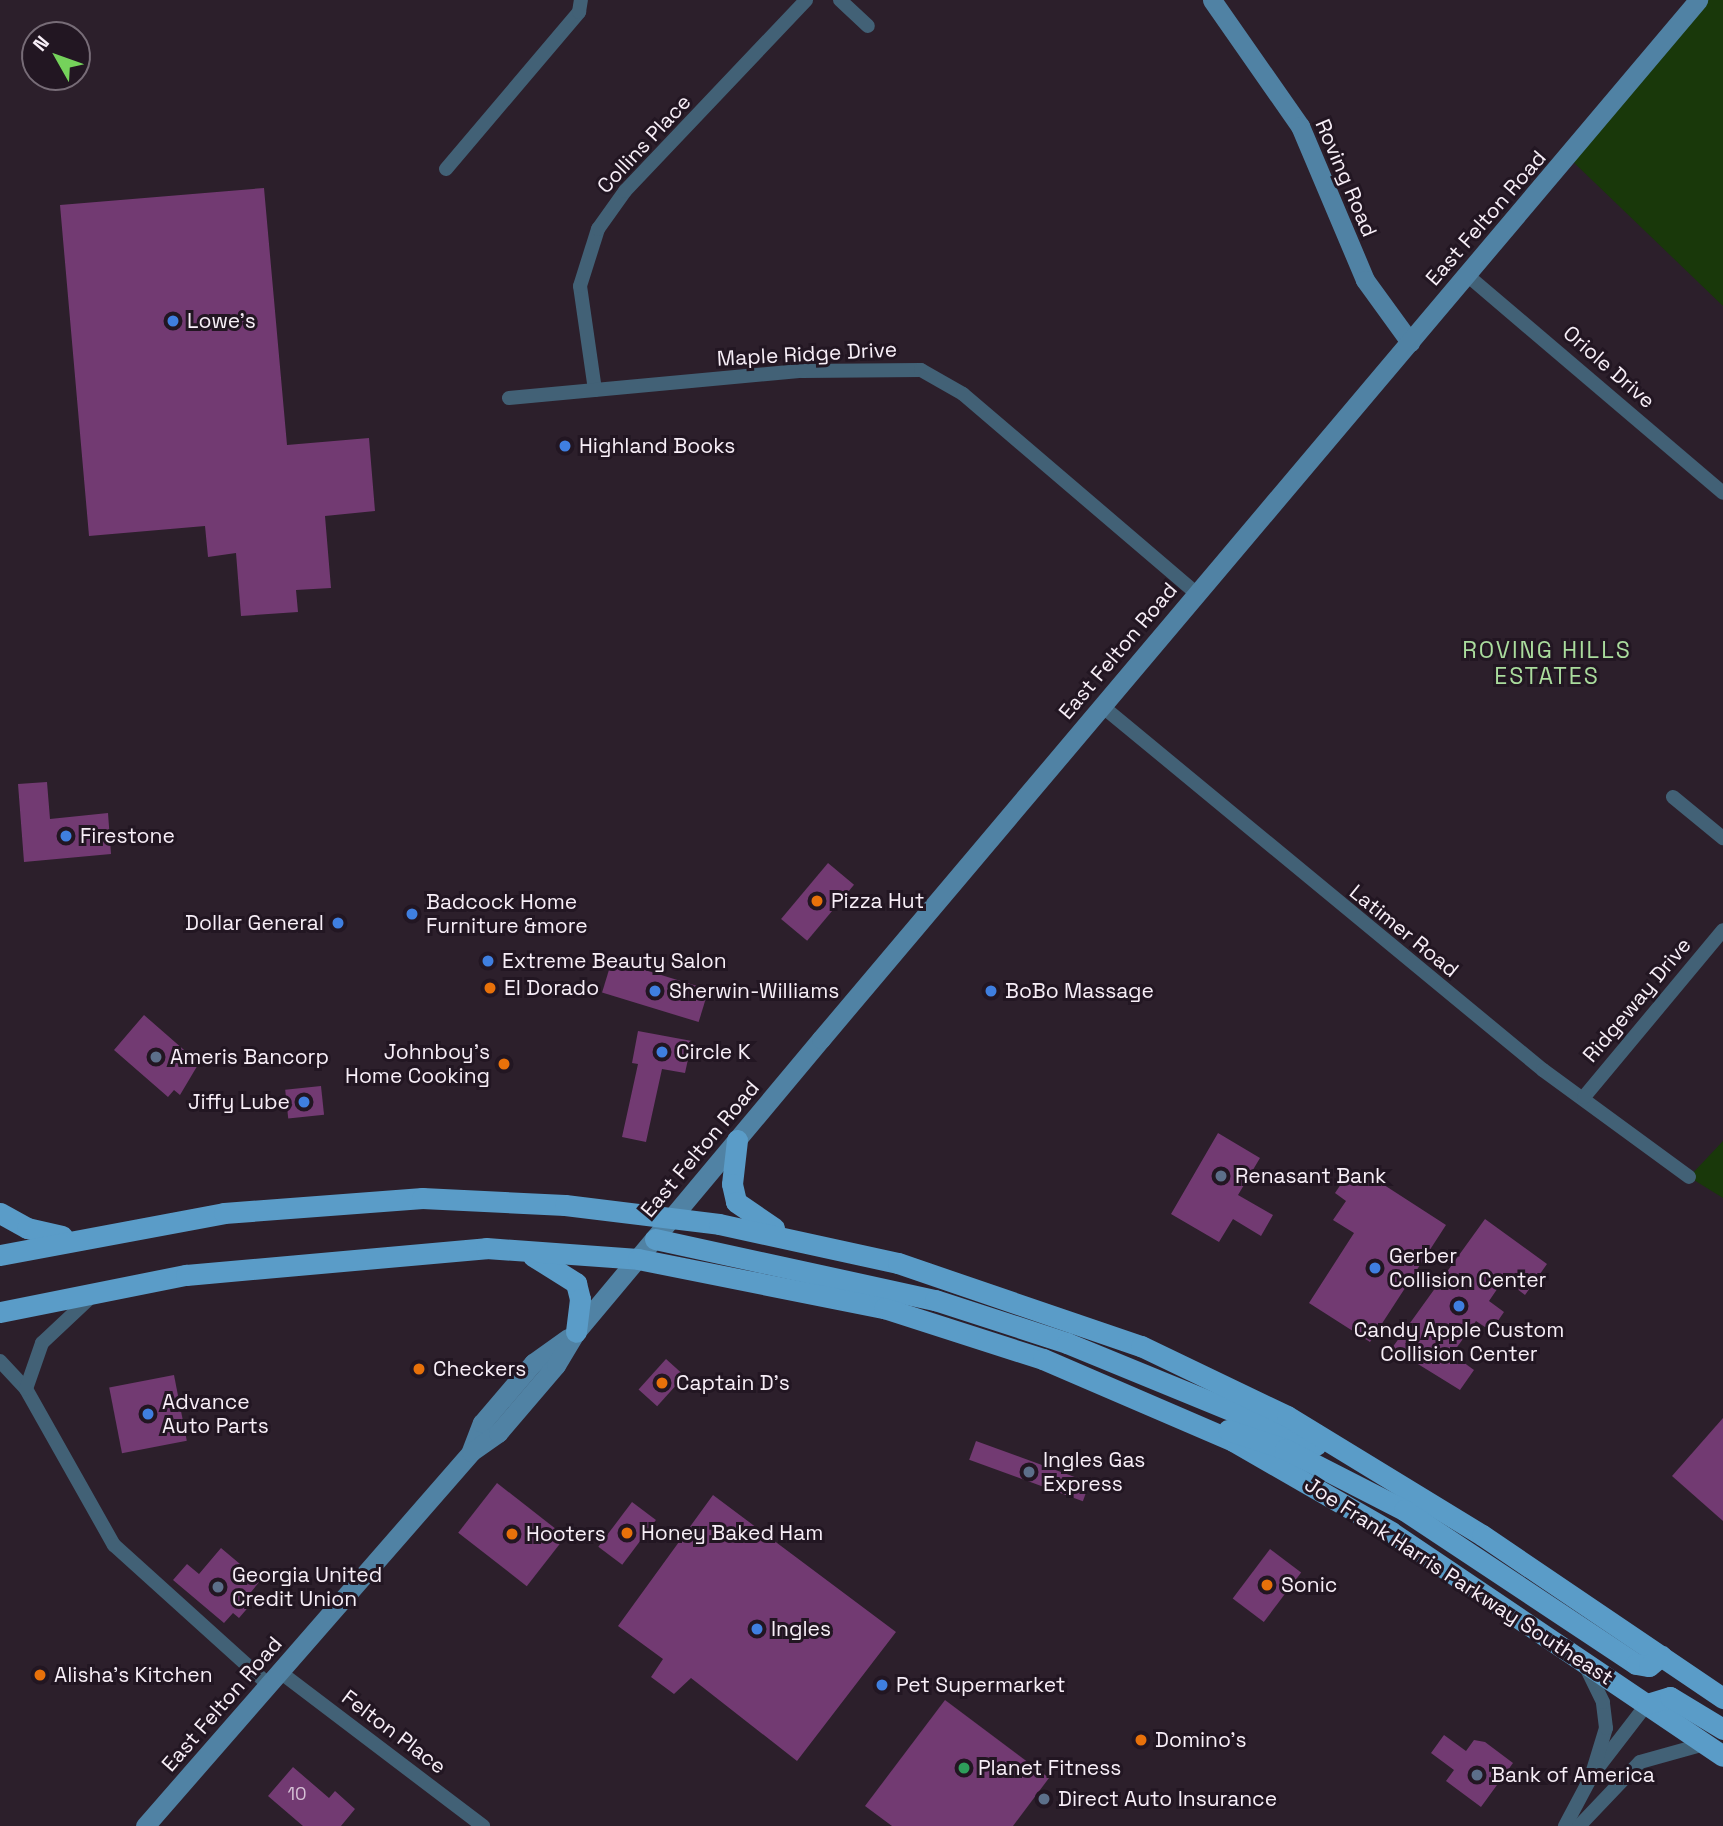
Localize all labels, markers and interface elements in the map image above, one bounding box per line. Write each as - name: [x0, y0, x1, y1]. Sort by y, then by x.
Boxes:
- north arrow: [21, 21, 91, 91]
- text: N: [27, 31, 55, 56]
- street label: Collins Place: [592, 89, 696, 199]
- street label: Roving Road: [1310, 115, 1382, 241]
- street label: East Felton Road: [1421, 145, 1551, 291]
- place label: Lowe's: [187, 308, 256, 334]
- marker: Lowe's: [165, 313, 181, 329]
- street label: Oriole Drive: [1558, 320, 1660, 414]
- street label: Maple Ridge Drive: [716, 337, 898, 371]
- place label: Highland Books: [579, 433, 735, 459]
- marker: Highland Books: [557, 438, 573, 454]
- street label: East Felton Road: [1054, 578, 1182, 724]
- district label: ROVING HILLS ESTATES: [1464, 636, 1630, 690]
- place label: Firestone: [80, 823, 175, 849]
- marker: Firestone: [58, 828, 74, 844]
- street label: Latimer Road: [1344, 879, 1464, 983]
- place label: Pizza Hut: [831, 888, 924, 914]
- place label: Badcock Home Furniture &more: [426, 889, 588, 939]
- marker: Pizza Hut: [809, 893, 825, 909]
- marker: Badcock Home Furniture &more: [404, 906, 420, 922]
- place label: Dollar General: [185, 910, 324, 936]
- marker: Dollar General: [330, 915, 346, 931]
- street label: Ridgeway Drive: [1578, 933, 1696, 1067]
- place label: Extreme Beauty Salon: [502, 948, 727, 974]
- marker: Extreme Beauty Salon: [480, 953, 496, 969]
- place label: El Dorado: [504, 975, 599, 1001]
- place label: Sherwin-Williams: [669, 978, 839, 1004]
- place label: BoBo Massage: [1005, 978, 1154, 1004]
- marker: El Dorado: [482, 980, 498, 996]
- marker: Sherwin-Williams: [647, 983, 663, 999]
- marker: BoBo Massage: [983, 983, 999, 999]
- place label: Johnboy’s Home Cooking: [345, 1039, 490, 1089]
- place label: Circle K: [676, 1039, 751, 1065]
- place label: Ameris Bancorp: [170, 1044, 329, 1070]
- marker: Circle K: [654, 1044, 670, 1060]
- marker: Ameris Bancorp: [148, 1049, 164, 1065]
- marker: Johnboy’s Home Cooking: [496, 1056, 512, 1072]
- street label: East Felton Road: [636, 1076, 764, 1222]
- place label: Jiffy Lube: [188, 1089, 290, 1115]
- marker: Jiffy Lube: [296, 1094, 312, 1110]
- place label: Renasant Bank: [1235, 1163, 1386, 1189]
- marker: Renasant Bank: [1213, 1168, 1229, 1184]
- place label: Gerber Collision Center: [1389, 1243, 1546, 1293]
- marker: Gerber Collision Center: [1367, 1260, 1383, 1276]
- marker: Candy Apple Custom Collision Center: [1451, 1298, 1467, 1314]
- place label: Candy Apple Custom Collision Center: [1354, 1317, 1564, 1367]
- place label: Checkers: [433, 1356, 526, 1382]
- marker: Checkers: [411, 1361, 427, 1377]
- place label: Captain D's: [676, 1370, 790, 1396]
- marker: Captain D's: [654, 1375, 670, 1391]
- place label: Advance Auto Parts: [162, 1389, 269, 1439]
- marker: Advance Auto Parts: [140, 1406, 156, 1422]
- place label: Ingles Gas Express: [1043, 1447, 1145, 1497]
- marker: Ingles Gas Express: [1021, 1464, 1037, 1480]
- street label: Joe Frank Harris Parkway Southeast: [1300, 1472, 1618, 1690]
- place label: Honey Baked Ham: [641, 1520, 823, 1546]
- place label: Hooters: [526, 1521, 606, 1547]
- marker: Honey Baked Ham: [619, 1525, 635, 1541]
- marker: Hooters: [504, 1526, 520, 1542]
- place label: Georgia United Credit Union: [232, 1562, 382, 1612]
- place label: Sonic: [1281, 1572, 1337, 1598]
- marker: Sonic: [1259, 1577, 1275, 1593]
- marker: Georgia United Credit Union: [210, 1579, 226, 1595]
- place label: Ingles: [771, 1616, 831, 1642]
- marker: Ingles: [749, 1621, 765, 1637]
- street label: East Felton Road: [157, 1631, 287, 1777]
- place label: Alisha's Kitchen: [54, 1662, 213, 1688]
- marker: Alisha's Kitchen: [32, 1667, 48, 1683]
- place label: Pet Supermarket: [896, 1672, 1065, 1698]
- marker: Pet Supermarket: [874, 1677, 890, 1693]
- street label: Felton Place: [337, 1685, 451, 1779]
- place label: Domino's: [1155, 1727, 1247, 1753]
- marker: Domino's: [1133, 1732, 1149, 1748]
- place label: Planet Fitness: [978, 1755, 1121, 1781]
- marker: Planet Fitness: [956, 1760, 972, 1776]
- place label: Bank of America: [1491, 1762, 1655, 1788]
- marker: Bank of America: [1469, 1767, 1485, 1783]
- house number: 10: [287, 1783, 307, 1805]
- place label: Direct Auto Insurance: [1058, 1786, 1277, 1812]
- marker: Direct Auto Insurance: [1036, 1791, 1052, 1807]

